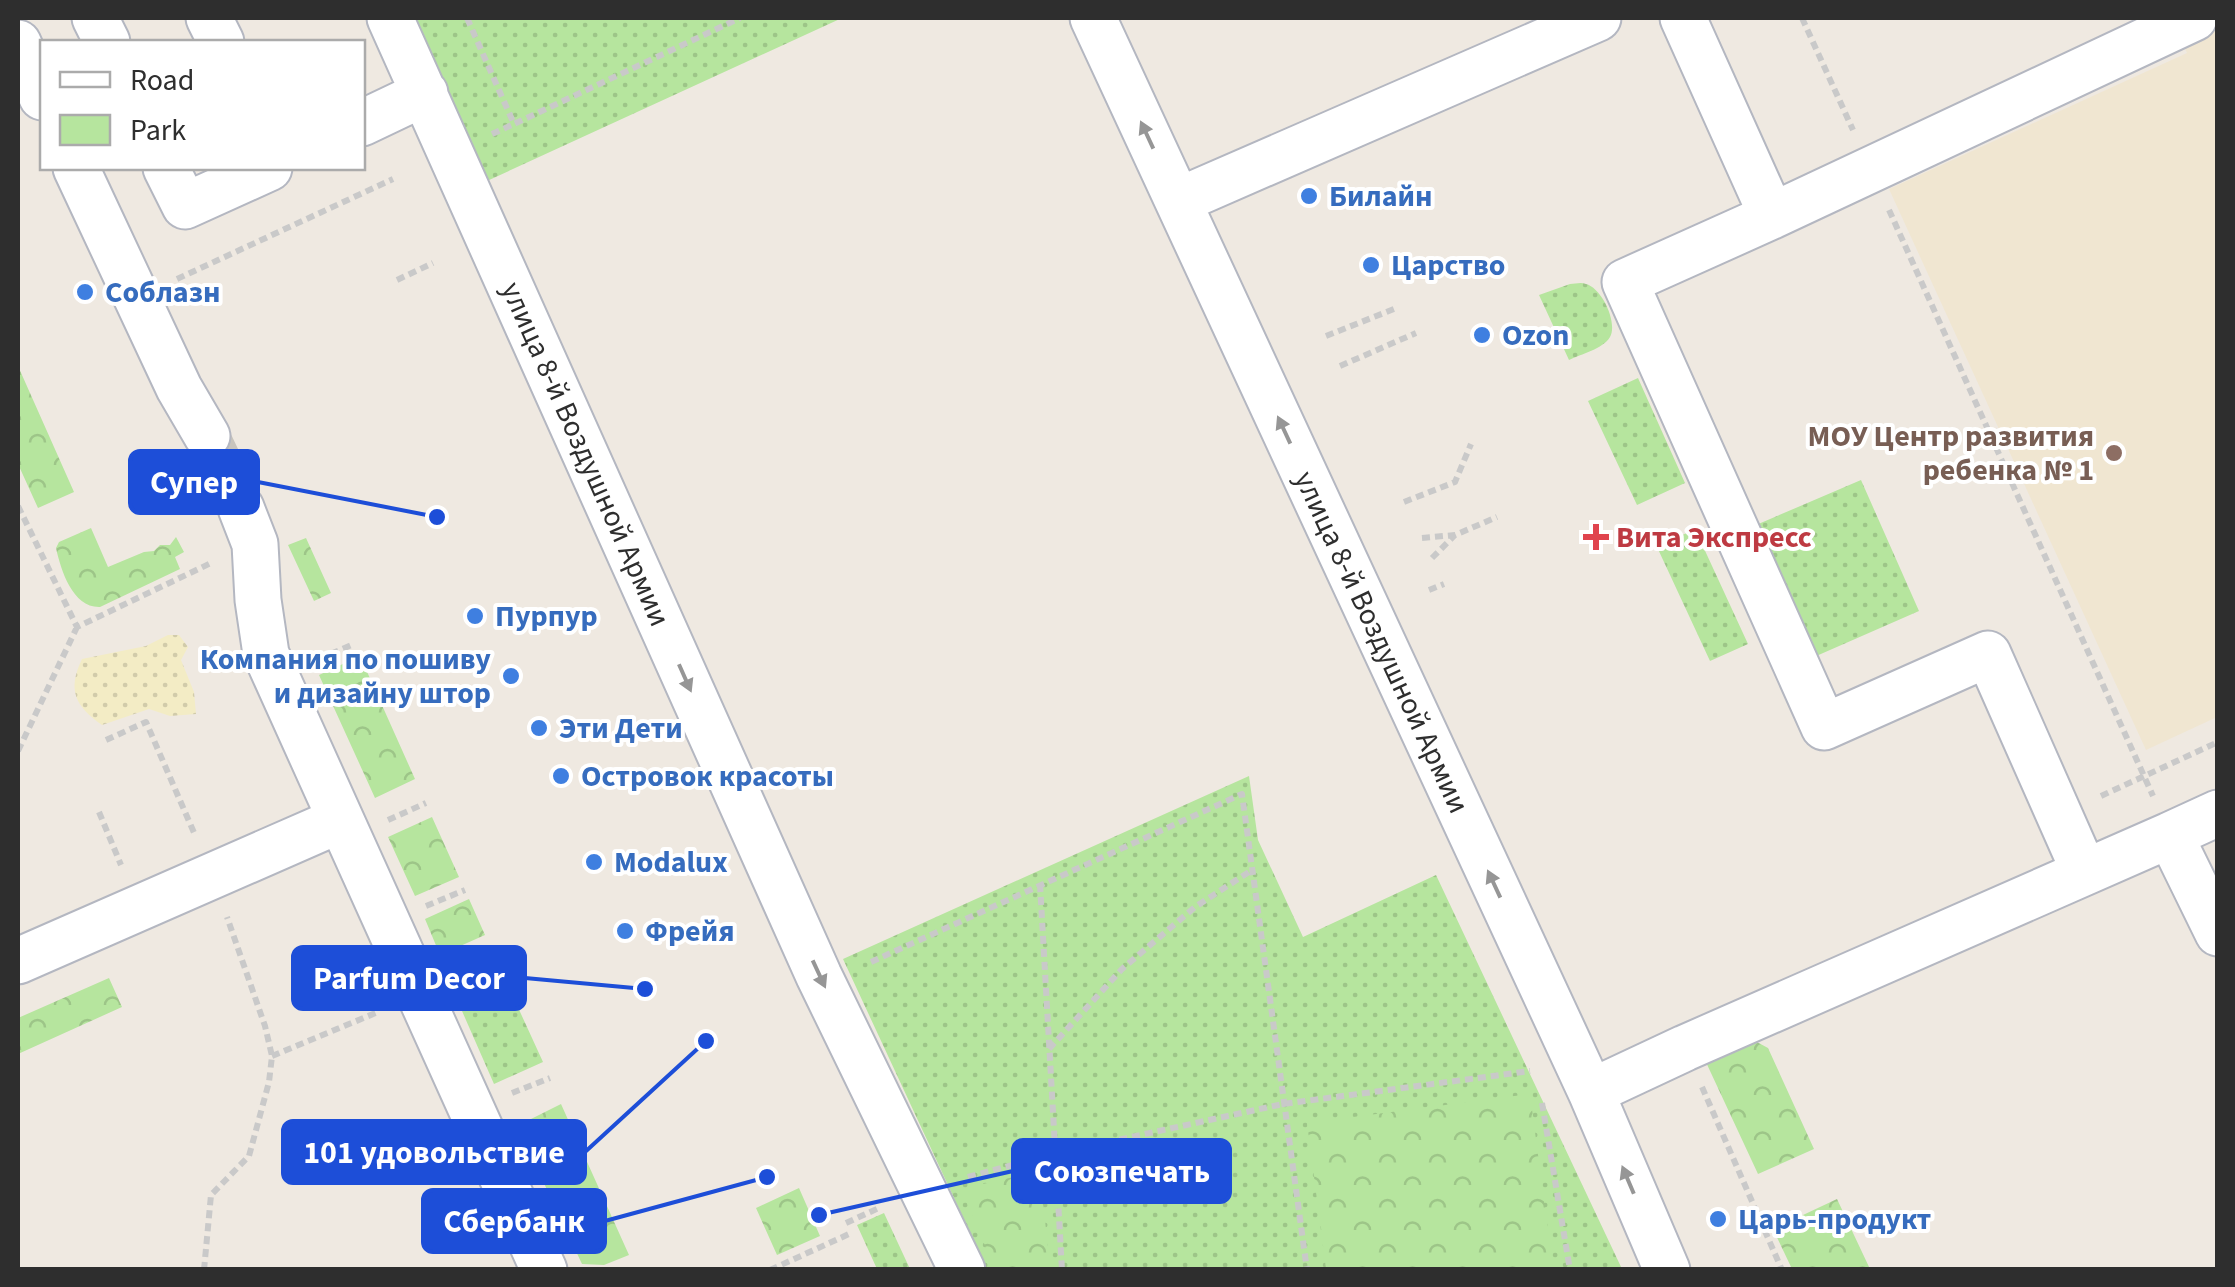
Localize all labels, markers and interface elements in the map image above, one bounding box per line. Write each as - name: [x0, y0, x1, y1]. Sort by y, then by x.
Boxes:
- legend: [40, 40, 365, 170]
- text: Road: [130, 59, 194, 102]
- text: Park: [130, 109, 186, 152]
- one-way arrow: [1139, 120, 1156, 149]
- place label: Билайн: [1329, 175, 1432, 218]
- marker: Билайн: [1298, 185, 1320, 207]
- place label: Царство: [1391, 244, 1506, 287]
- marker: Царство: [1360, 254, 1382, 276]
- place label: Соблазн: [105, 271, 220, 314]
- street label: улица 8-й Воздушной Армии: [490, 275, 681, 633]
- marker: Соблазн: [74, 281, 96, 303]
- place label: Ozon: [1502, 314, 1569, 357]
- marker: Ozon: [1471, 324, 1493, 346]
- one-way arrow: [1275, 415, 1292, 444]
- place label: МОУ Центр развития ребенка № 1: [1808, 415, 2094, 492]
- marker: МОУ Центр развития ребенка № 1: [2103, 442, 2125, 464]
- callout: Супер: [130, 451, 258, 513]
- text: Супер: [150, 460, 238, 506]
- street label: улица 8-й Воздушной Армии: [1283, 464, 1480, 820]
- place label: Вита Экспресс: [1616, 516, 1812, 559]
- marker: Вита Экспресс: [1585, 526, 1607, 548]
- place label: Пурпур: [495, 595, 598, 638]
- marker: Пурпур: [464, 605, 486, 627]
- place label: Компания по пошиву и дизайну штор: [200, 638, 491, 715]
- one-way arrow: [677, 663, 693, 693]
- marker: Компания по пошиву и дизайну штор: [500, 665, 522, 687]
- place label: Эти Дети: [559, 707, 683, 750]
- marker: Эти Дети: [528, 717, 550, 739]
- place label: Островок красоты: [581, 755, 834, 798]
- marker: Островок красоты: [550, 765, 572, 787]
- place label: Modalux: [614, 841, 728, 884]
- marker: Modalux: [583, 851, 605, 873]
- one-way arrow: [1485, 869, 1502, 898]
- place label: Фрейя: [645, 910, 735, 953]
- marker: Фрейя: [614, 920, 636, 942]
- callout: Parfum Decor: [293, 947, 525, 1009]
- text: Parfum Decor: [313, 956, 505, 1002]
- one-way arrow: [810, 960, 827, 989]
- callout: 101 удовольствие: [283, 1121, 585, 1183]
- text: 101 удовольствие: [303, 1130, 565, 1176]
- callout: Союзпечать: [1013, 1140, 1230, 1202]
- text: Союзпечать: [1034, 1149, 1210, 1195]
- one-way arrow: [1620, 1165, 1636, 1195]
- callout: Сбербанк: [423, 1190, 605, 1252]
- place label: Царь-продукт: [1738, 1198, 1931, 1241]
- text: Сбербанк: [443, 1199, 585, 1245]
- marker: Царь-продукт: [1707, 1208, 1729, 1230]

